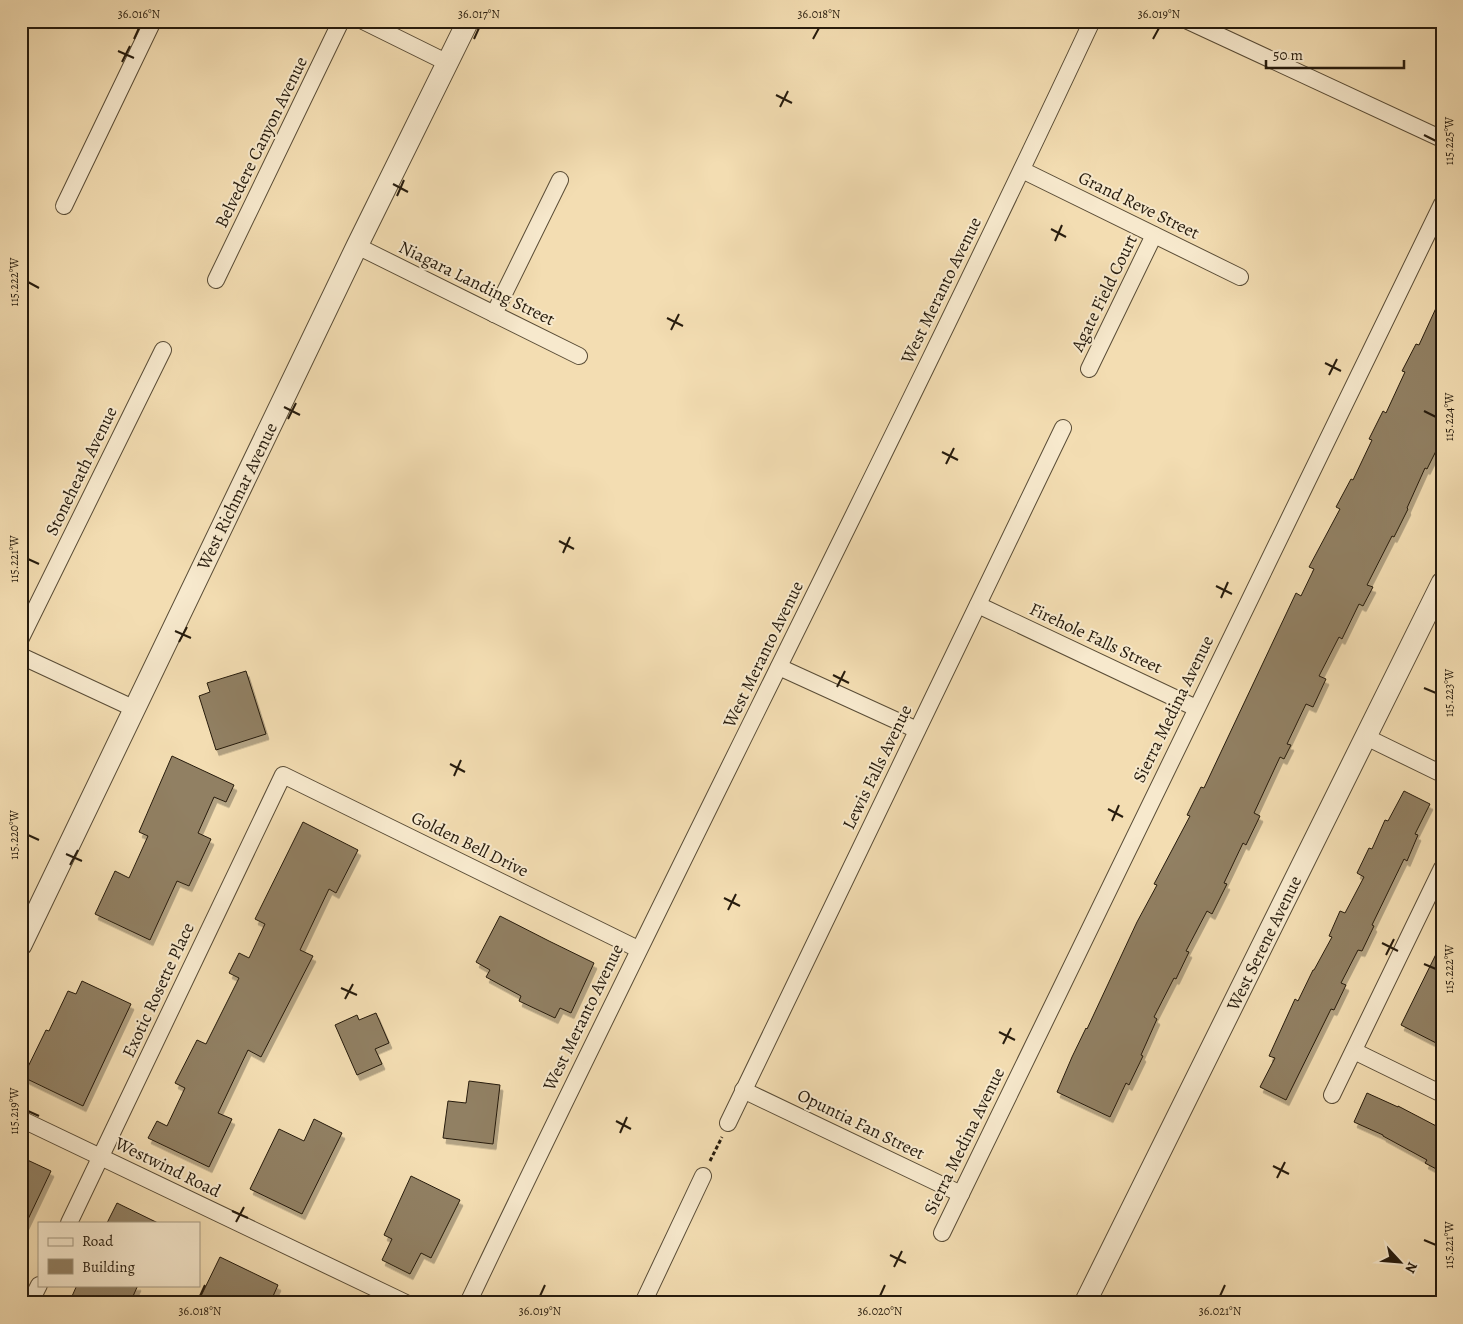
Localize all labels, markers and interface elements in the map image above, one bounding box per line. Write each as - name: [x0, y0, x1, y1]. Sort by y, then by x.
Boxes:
- text: 36.016°N: [118, 6, 161, 22]
- text: 36.017°N: [458, 6, 500, 22]
- text: 36.018°N: [798, 6, 841, 22]
- text: 36.019°N: [1138, 6, 1181, 22]
- scale bar: [1266, 38, 1403, 70]
- text: 50 m: [1273, 45, 1303, 65]
- street label: Belvedere Canyon Avenue: [209, 52, 313, 232]
- text: 115.225°W: [1441, 116, 1457, 165]
- street label: Grand Reve Street: [1074, 165, 1204, 245]
- street label: West Meranto Avenue: [895, 213, 987, 368]
- street label: Agate Field Court: [1065, 230, 1143, 356]
- street label: Niagara Landing Street: [395, 235, 559, 331]
- text: 115.222°W: [6, 257, 22, 306]
- text: 115.224°W: [1441, 392, 1457, 441]
- street label: Stoneheath Avenue: [39, 402, 123, 540]
- street label: West Richmar Avenue: [191, 418, 283, 574]
- text: 115.221°W: [6, 535, 22, 583]
- street label: West Meranto Avenue: [717, 577, 809, 732]
- street label: Firehole Falls Street: [1026, 597, 1166, 679]
- street label: Sierra Medina Avenue: [1127, 631, 1219, 787]
- text: 115.223°W: [1441, 668, 1457, 717]
- street label: Lewis Falls Avenue: [836, 701, 918, 833]
- street label: Golden Bell Drive: [407, 805, 533, 883]
- text: 115.220°W: [6, 809, 22, 860]
- street label: West Serene Avenue: [1220, 872, 1307, 1015]
- street label: Exotic Rosette Place: [116, 919, 200, 1061]
- street label: West Meranto Avenue: [537, 940, 629, 1095]
- text: 115.222°W: [1441, 944, 1457, 993]
- street label: Sierra Medina Avenue: [918, 1063, 1010, 1219]
- street label: Opuntia Fan Street: [793, 1083, 929, 1165]
- text: 115.219°W: [6, 1087, 22, 1135]
- street label: Westwind Road: [110, 1131, 225, 1203]
- text: 115.221°W: [1441, 1221, 1457, 1269]
- legend: [38, 1222, 200, 1286]
- text: Road: [82, 1231, 114, 1251]
- north arrow: [1376, 1236, 1426, 1286]
- text: Building: [82, 1257, 135, 1277]
- text: N: [1400, 1259, 1422, 1276]
- text: 36.018°N: [179, 1303, 222, 1319]
- text: 36.019°N: [519, 1303, 562, 1319]
- text: 36.020°N: [858, 1303, 903, 1319]
- text: 36.021°N: [1199, 1303, 1242, 1319]

